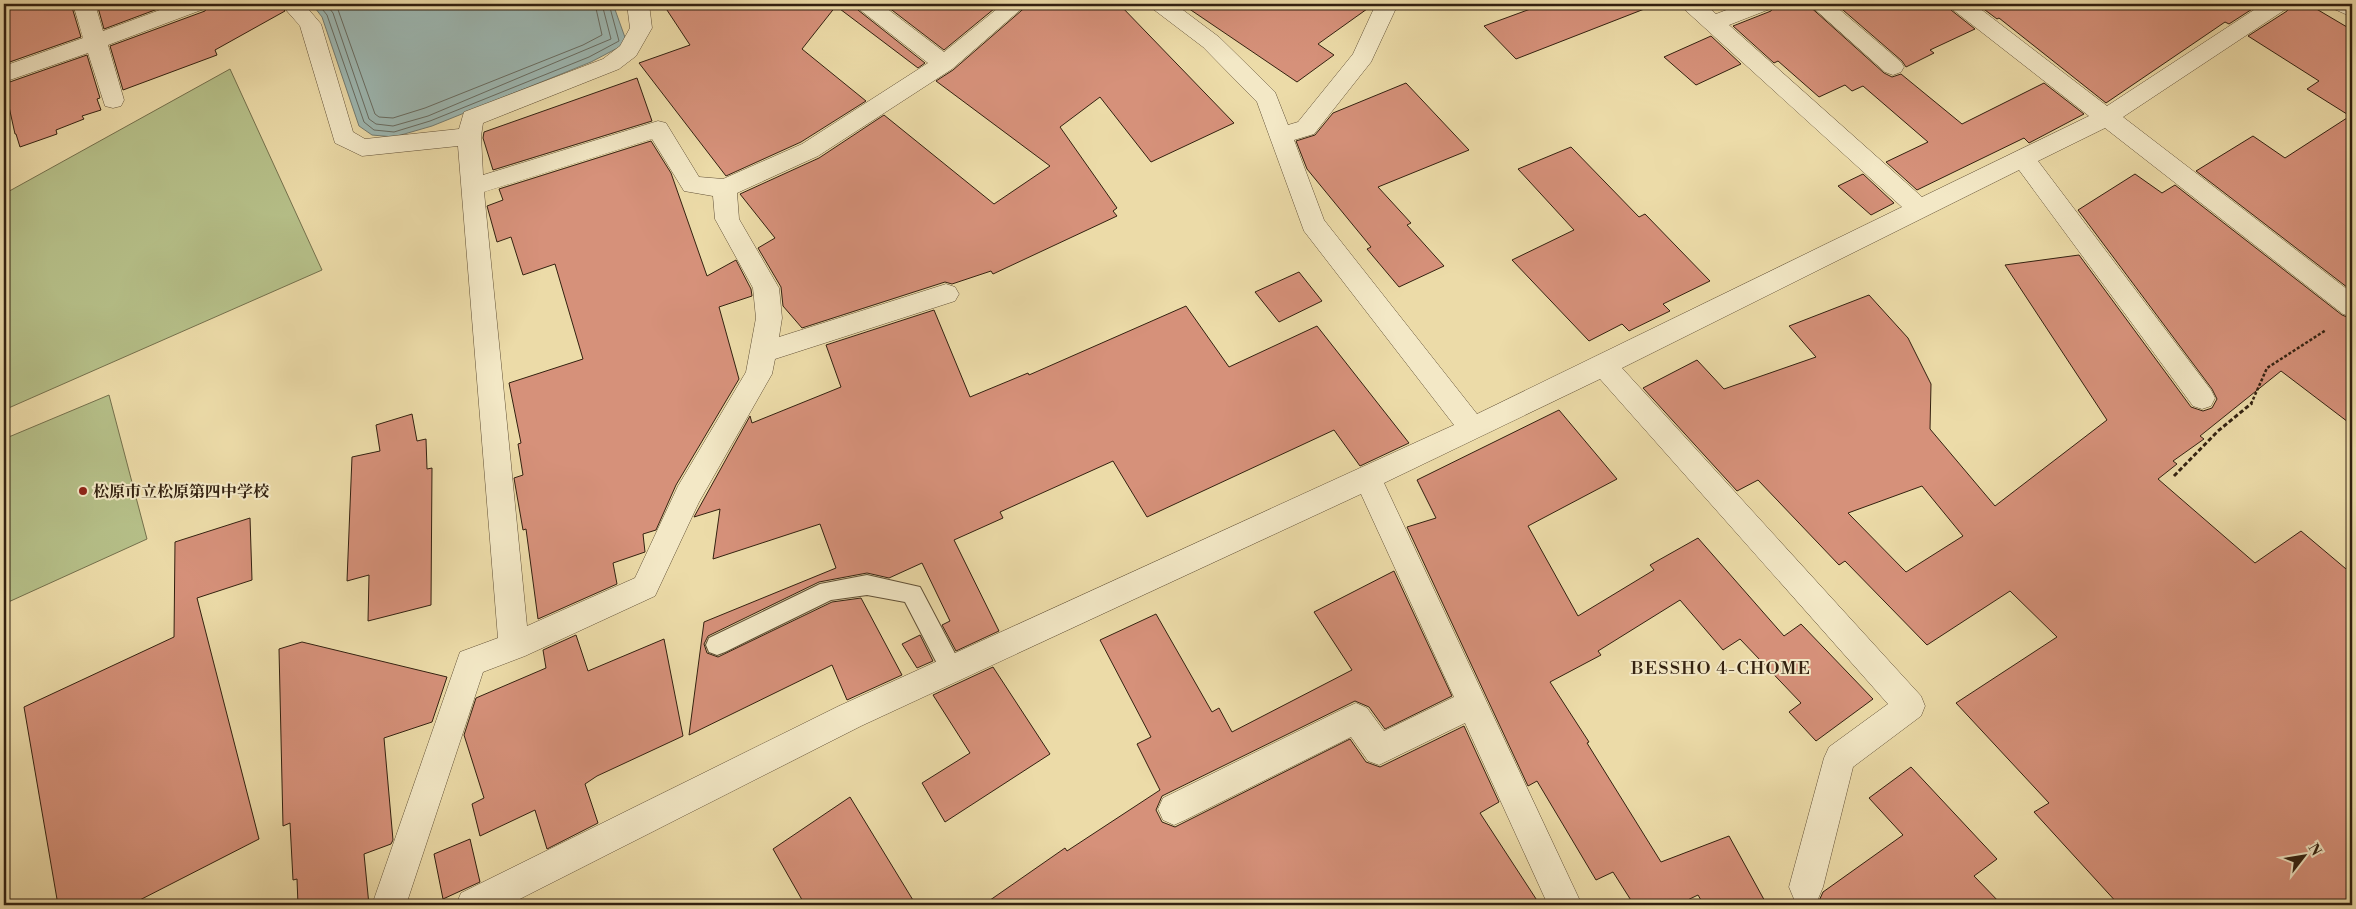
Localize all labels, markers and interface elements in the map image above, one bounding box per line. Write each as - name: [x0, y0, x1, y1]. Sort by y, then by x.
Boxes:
- place label: 松原市立松原第四中学校: [93, 482, 270, 502]
- marker: 松原市立松原第四中学校: [77, 485, 89, 497]
- district label: BESSHO 4-CHOME: [1630, 657, 1811, 680]
- north arrow: [2278, 832, 2328, 882]
- text: N: [2304, 840, 2325, 859]

